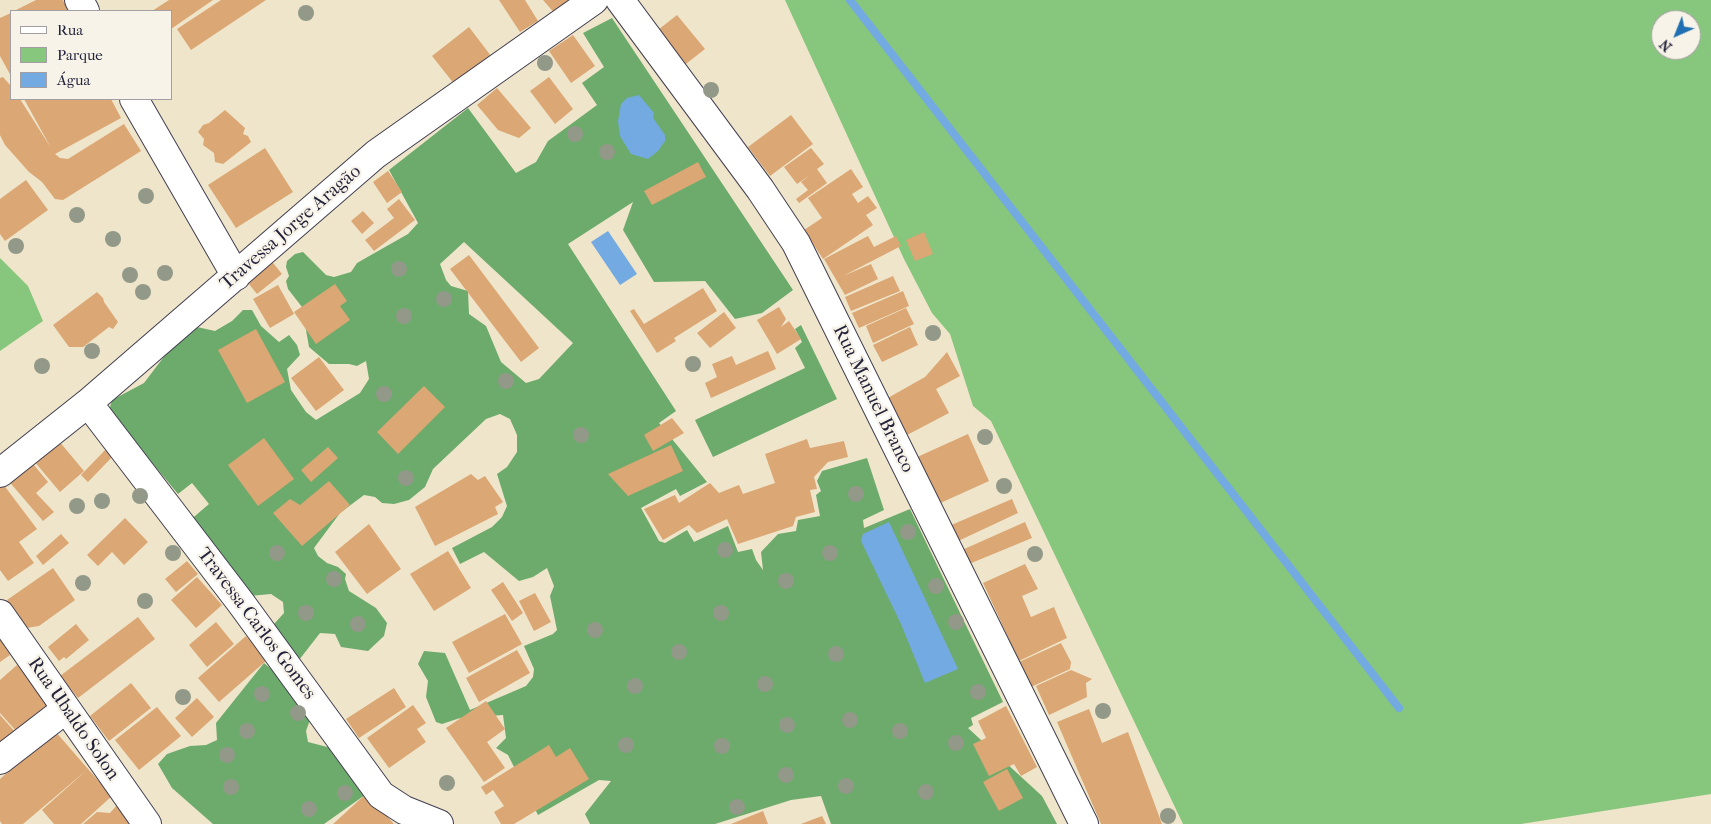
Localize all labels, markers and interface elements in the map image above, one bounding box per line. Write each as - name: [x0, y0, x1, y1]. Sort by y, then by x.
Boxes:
- legend: [10, 10, 172, 100]
- north arrow: [1651, 10, 1701, 60]
- text: Rua: [57, 21, 83, 39]
- text: N: [1656, 36, 1676, 55]
- text: Parque: [57, 46, 103, 64]
- text: Água: [57, 71, 90, 89]
- street label: Travessa Jorge Aragão: [216, 161, 366, 295]
- street label: Rua Manuel Branco: [827, 321, 919, 477]
- street label: Travessa Carlos Gomes: [192, 544, 320, 704]
- street label: Rua Ubaldo Solon: [22, 653, 124, 785]

